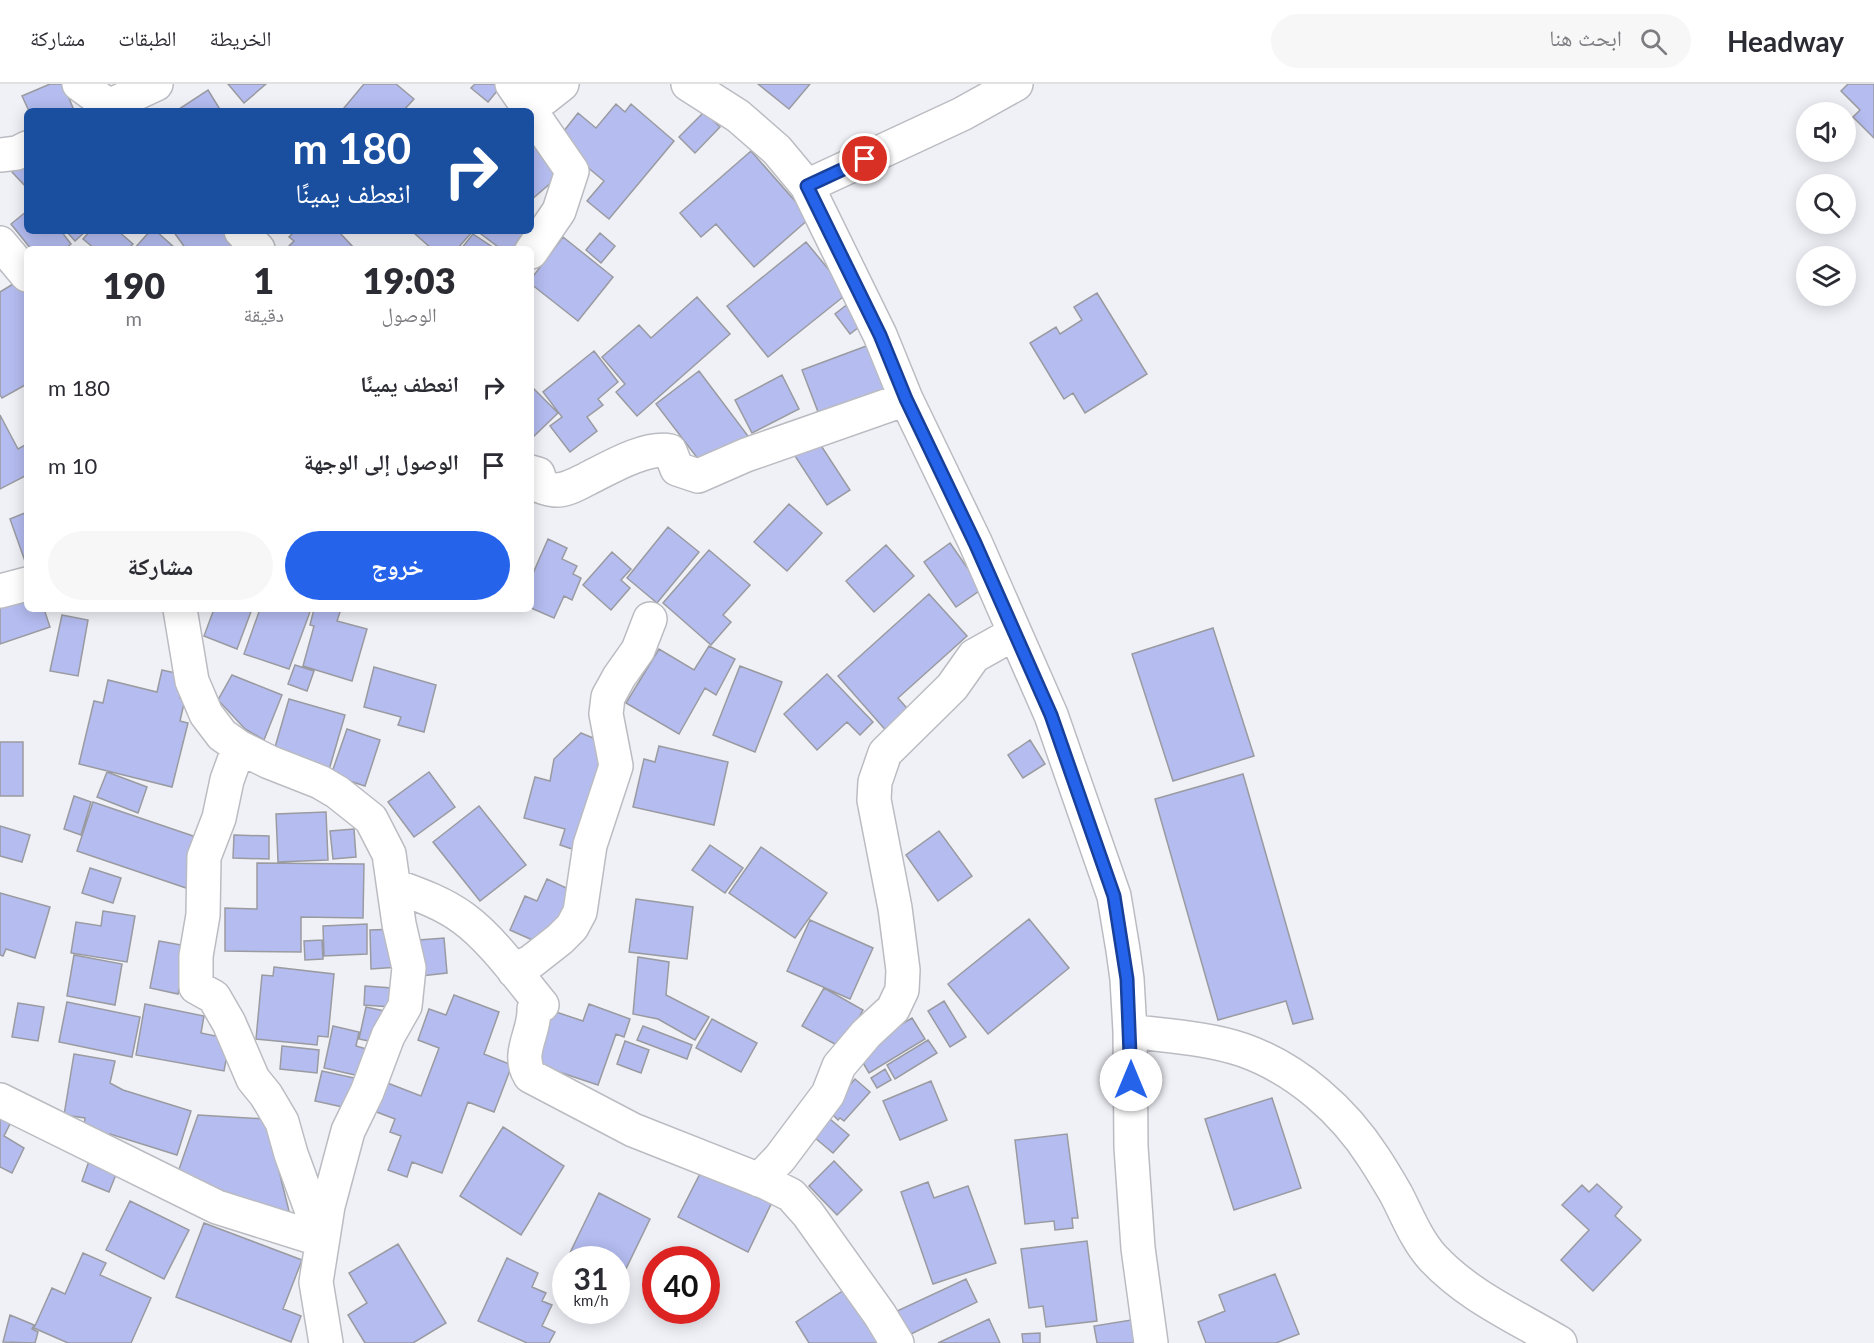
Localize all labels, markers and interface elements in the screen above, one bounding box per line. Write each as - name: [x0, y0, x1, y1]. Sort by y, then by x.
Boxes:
- search box: [1271, 14, 1691, 68]
- text: ابحث هنا: [1549, 24, 1622, 51]
- text: Headway: [1727, 24, 1844, 58]
- text: مشاركة: [30, 25, 85, 50]
- text: الطبقات: [118, 25, 177, 50]
- text: الخريطة: [210, 25, 271, 50]
- icon: search: [1637, 25, 1670, 58]
- map controls: [1796, 102, 1856, 306]
- button: sound: [1796, 102, 1856, 162]
- text: 180 m: [293, 123, 411, 173]
- icon: right: [432, 132, 510, 210]
- pin: [839, 133, 890, 184]
- icon: arrive: [848, 142, 881, 175]
- button: search: [1796, 174, 1856, 234]
- text: انعطف يمينًا: [295, 176, 411, 209]
- button: layers: [1796, 246, 1856, 306]
- text: 1: [253, 258, 274, 302]
- text: 19:03: [363, 258, 456, 302]
- text: 190: [102, 263, 165, 307]
- text: دقيقة: [243, 302, 284, 326]
- text: الوصول: [381, 302, 437, 326]
- text: m: [126, 306, 142, 330]
- text: انعطف يمينًا: [360, 370, 459, 397]
- icon: right: [477, 371, 510, 404]
- text: 180 m: [48, 374, 110, 401]
- text: الوصول إلى الوجهة: [304, 448, 459, 475]
- icon: arrive: [477, 449, 510, 482]
- text: 10 m: [48, 452, 97, 479]
- button: مشاركة: [48, 531, 273, 600]
- button: خروج: [285, 531, 510, 600]
- position arrow: [1099, 1048, 1163, 1112]
- speed limit sign: 40: [642, 1246, 720, 1324]
- text: 31: [574, 1260, 608, 1296]
- text: km/h: [573, 1291, 609, 1309]

